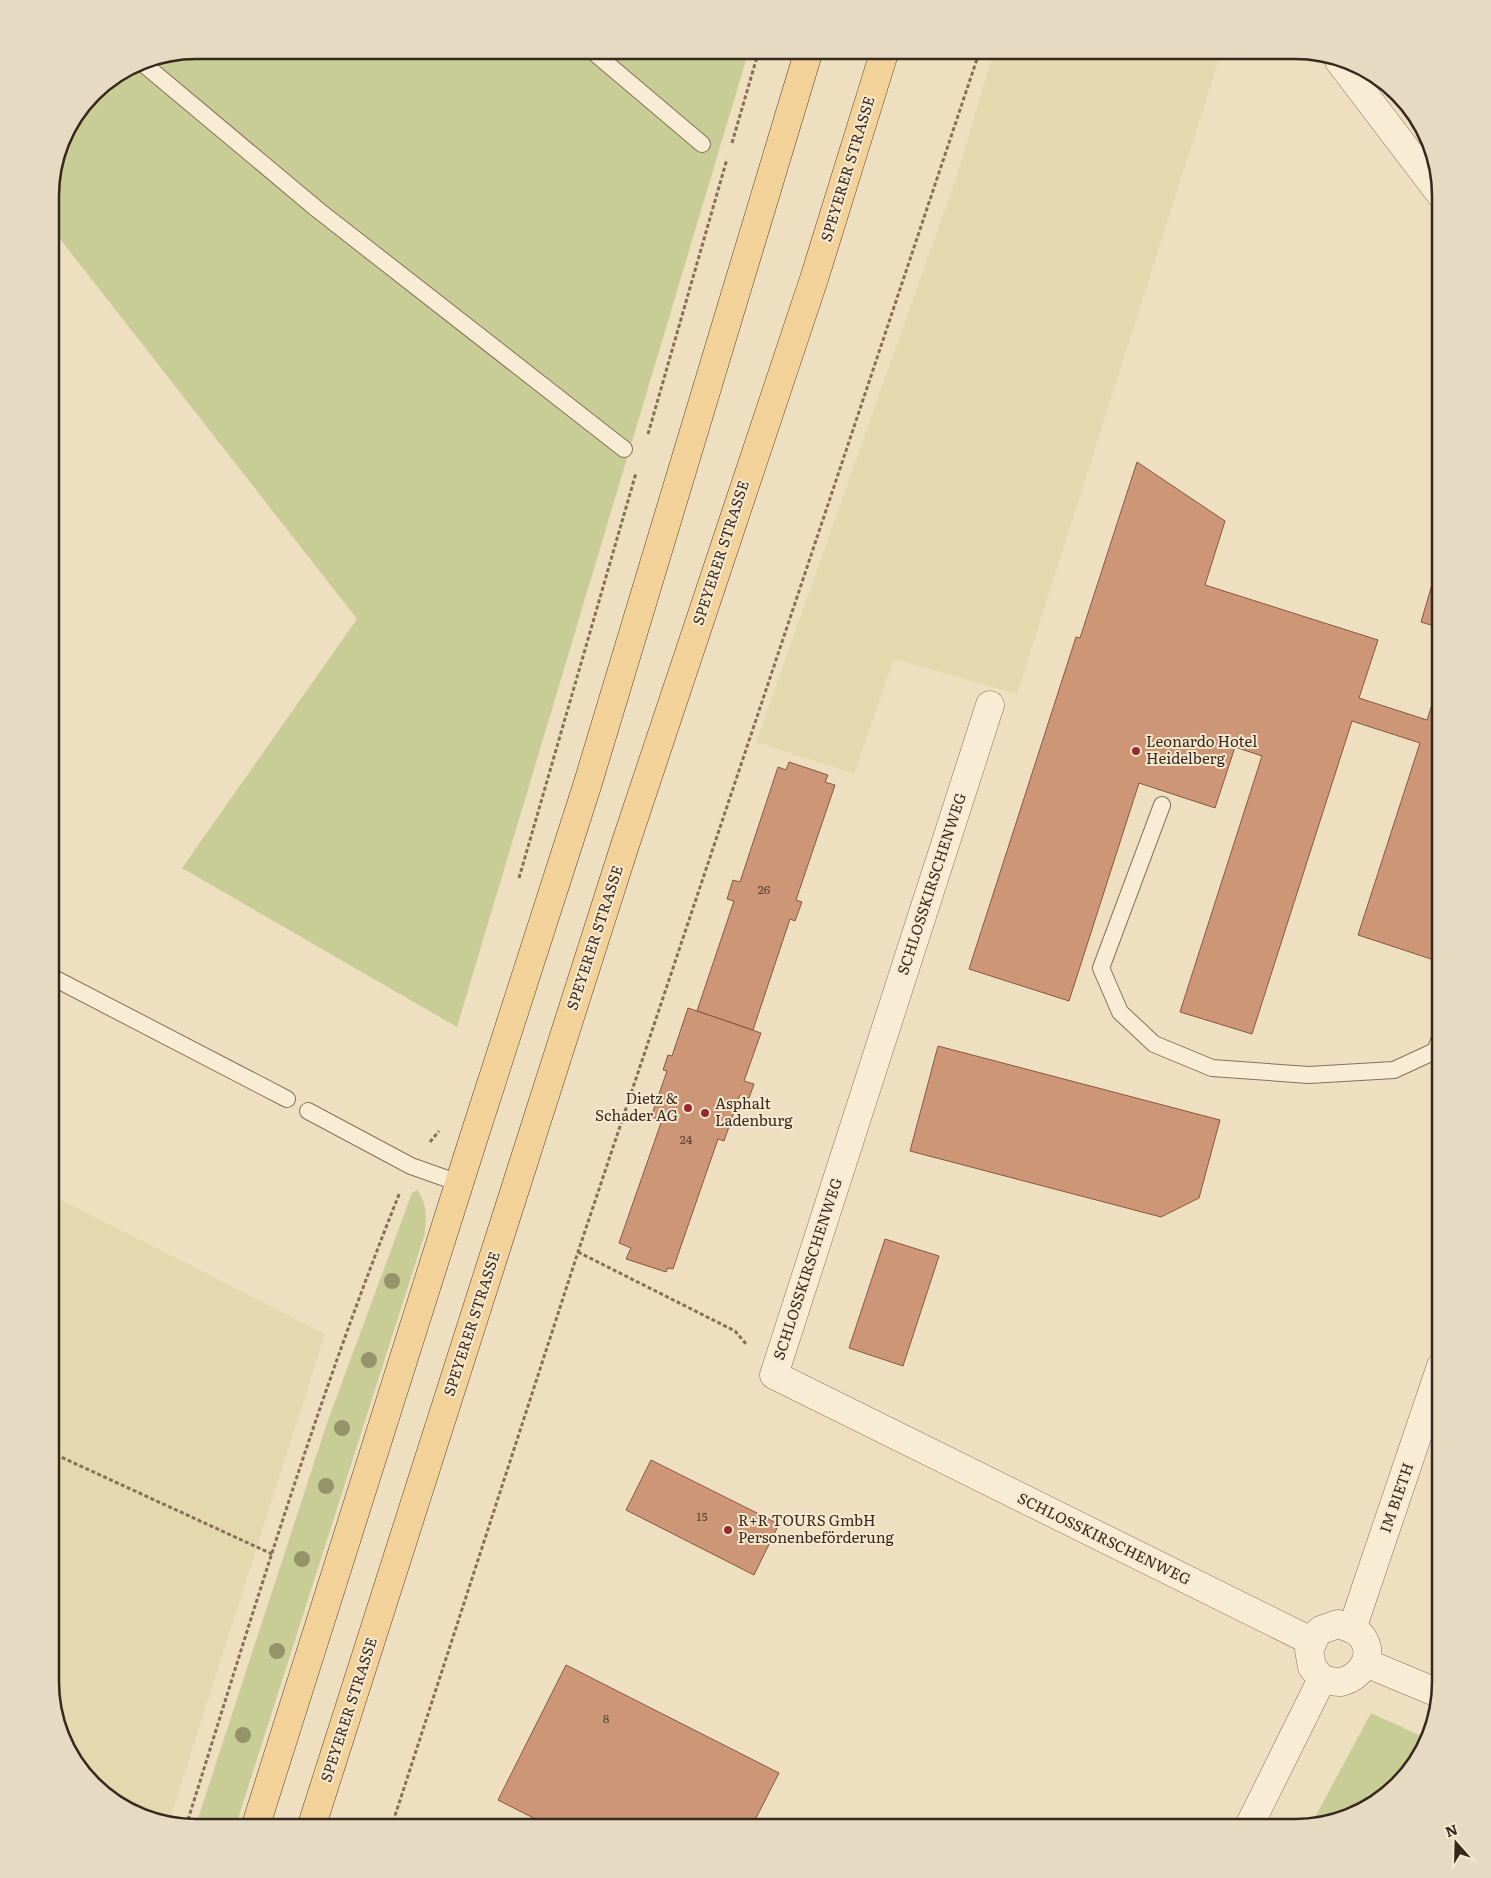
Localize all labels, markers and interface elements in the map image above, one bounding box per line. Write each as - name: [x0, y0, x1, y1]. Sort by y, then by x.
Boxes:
- street label: SPEYERER STRASSE: [813, 93, 880, 244]
- street label: SPEYERER STRASSE: [685, 477, 754, 628]
- place label: Leonardo Hotel Heidelberg: [1146, 729, 1257, 769]
- marker: Leonardo Hotel Heidelberg: [1130, 745, 1142, 757]
- street label: SCHLOSSKIRSCHENWEG: [890, 790, 971, 978]
- street label: SPEYERER STRASSE: [559, 862, 628, 1013]
- house number: 26: [758, 880, 771, 898]
- place label: Dietz & Schader AG: [595, 1086, 678, 1126]
- place label: Asphalt Ladenburg: [715, 1091, 793, 1131]
- marker: Dietz & Schader AG: [682, 1102, 694, 1114]
- marker: Asphalt Ladenburg: [699, 1107, 711, 1119]
- house number: 24: [680, 1130, 693, 1148]
- street label: SCHLOSSKIRSCHENWEG: [766, 1175, 847, 1363]
- street label: SPEYERER STRASSE: [436, 1248, 505, 1399]
- street label: IM BIETH: [1373, 1459, 1418, 1536]
- street label: SCHLOSSKIRSCHENWEG: [1014, 1486, 1195, 1590]
- house number: 15: [697, 1507, 707, 1525]
- place label: R+R TOURS GmbH Personenbeförderung: [738, 1508, 895, 1548]
- marker: R+R TOURS GmbH Personenbeförderung: [722, 1524, 734, 1536]
- street label: SPEYERER STRASSE: [313, 1634, 382, 1785]
- house number: 8: [603, 1709, 610, 1727]
- north arrow: [1431, 1818, 1481, 1868]
- text: N: [1442, 1818, 1460, 1841]

